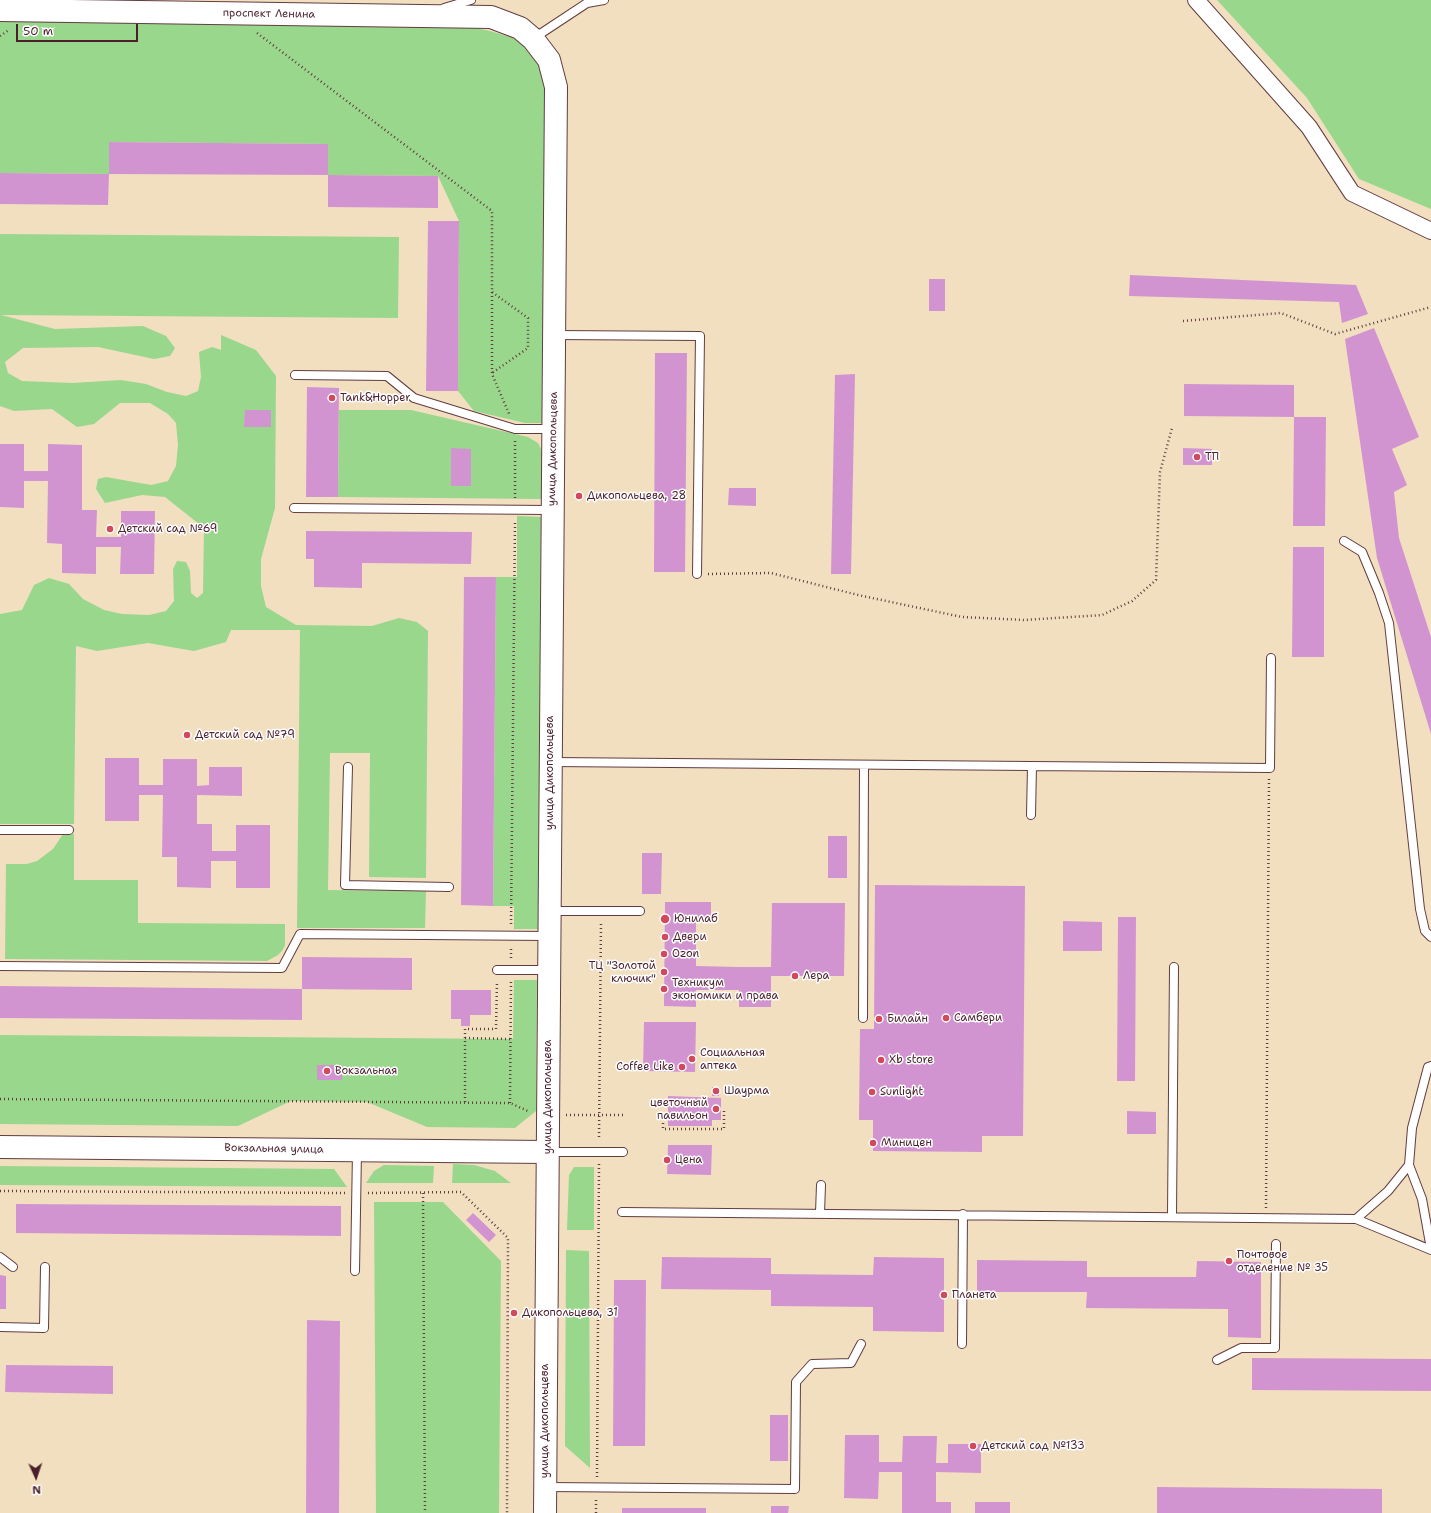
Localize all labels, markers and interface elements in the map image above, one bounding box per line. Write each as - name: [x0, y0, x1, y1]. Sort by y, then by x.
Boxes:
- street label: проспект Ленина: [223, 7, 315, 21]
- scale bar: [18, 16, 140, 42]
- text: 50 m: [23, 23, 53, 39]
- place label: Tank&Hopper: [340, 391, 410, 405]
- street label: улица Дикопольцева: [545, 392, 561, 506]
- marker: Tank&Hopper: [327, 393, 337, 403]
- place label: ТП: [1205, 450, 1219, 464]
- marker: ТП: [1192, 452, 1202, 462]
- place label: Дикопольцева, 28: [587, 489, 686, 503]
- marker: Дикопольцева, 28: [574, 491, 584, 501]
- place label: Детский сад №69: [118, 522, 217, 536]
- marker: Детский сад №69: [105, 524, 115, 534]
- street label: улица Дикопольцева: [543, 716, 557, 830]
- place label: Детский сад №79: [195, 728, 295, 742]
- marker: Детский сад №79: [182, 730, 192, 740]
- place label: Юнилаб: [674, 912, 718, 926]
- marker: Юнилаб: [659, 913, 671, 925]
- place label: Двери: [673, 930, 707, 944]
- marker: Двери: [660, 932, 670, 942]
- place label: Ozon: [672, 947, 699, 961]
- marker: Ozon: [659, 949, 669, 959]
- place label: ТЦ "Золотой ключик": [589, 959, 656, 985]
- marker: ТЦ "Золотой ключик": [659, 967, 669, 977]
- place label: Лера: [803, 969, 829, 983]
- marker: Лера: [790, 971, 800, 981]
- place label: Техникум экономики и права: [672, 976, 778, 1002]
- marker: Техникум экономики и права: [659, 984, 669, 994]
- place label: Самбери: [954, 1011, 1002, 1025]
- place label: Билайн: [887, 1012, 928, 1026]
- marker: Самбери: [941, 1013, 951, 1023]
- marker: Билайн: [874, 1014, 884, 1024]
- street label: улица Дикопольцева: [541, 1040, 555, 1154]
- place label: Социальная аптека: [700, 1046, 765, 1072]
- place label: Xb store: [889, 1053, 933, 1067]
- marker: Социальная аптека: [687, 1054, 697, 1064]
- marker: Xb store: [876, 1055, 886, 1065]
- place label: Coffee Like: [616, 1060, 674, 1074]
- marker: Coffee Like: [677, 1062, 687, 1072]
- place label: Вокзальная: [335, 1064, 397, 1078]
- marker: Вокзальная: [322, 1066, 332, 1076]
- place label: Шаурма: [724, 1084, 769, 1098]
- place label: Sunlight: [880, 1085, 923, 1099]
- marker: Шаурма: [711, 1086, 721, 1096]
- marker: Sunlight: [867, 1087, 877, 1097]
- place label: цветочный павильон: [650, 1096, 708, 1122]
- marker: цветочный павильон: [711, 1104, 721, 1114]
- place label: Миницен: [881, 1136, 932, 1150]
- marker: Миницен: [868, 1138, 878, 1148]
- street label: Вокзальная улица: [224, 1142, 324, 1156]
- place label: Цена: [675, 1153, 702, 1167]
- marker: Цена: [662, 1155, 672, 1165]
- place label: Почтовое отделение № 35: [1237, 1248, 1328, 1274]
- marker: Почтовое отделение № 35: [1224, 1256, 1234, 1266]
- place label: Планета: [952, 1288, 997, 1302]
- marker: Планета: [939, 1290, 949, 1300]
- place label: Дикопольцева, 31: [522, 1306, 618, 1320]
- marker: Дикопольцева, 31: [509, 1308, 519, 1318]
- street label: улица Дикопольцева: [538, 1364, 552, 1478]
- place label: Детский сад №133: [981, 1439, 1085, 1453]
- marker: Детский сад №133: [968, 1441, 978, 1451]
- north arrow: [16, 1457, 56, 1497]
- text: N: [32, 1482, 41, 1497]

